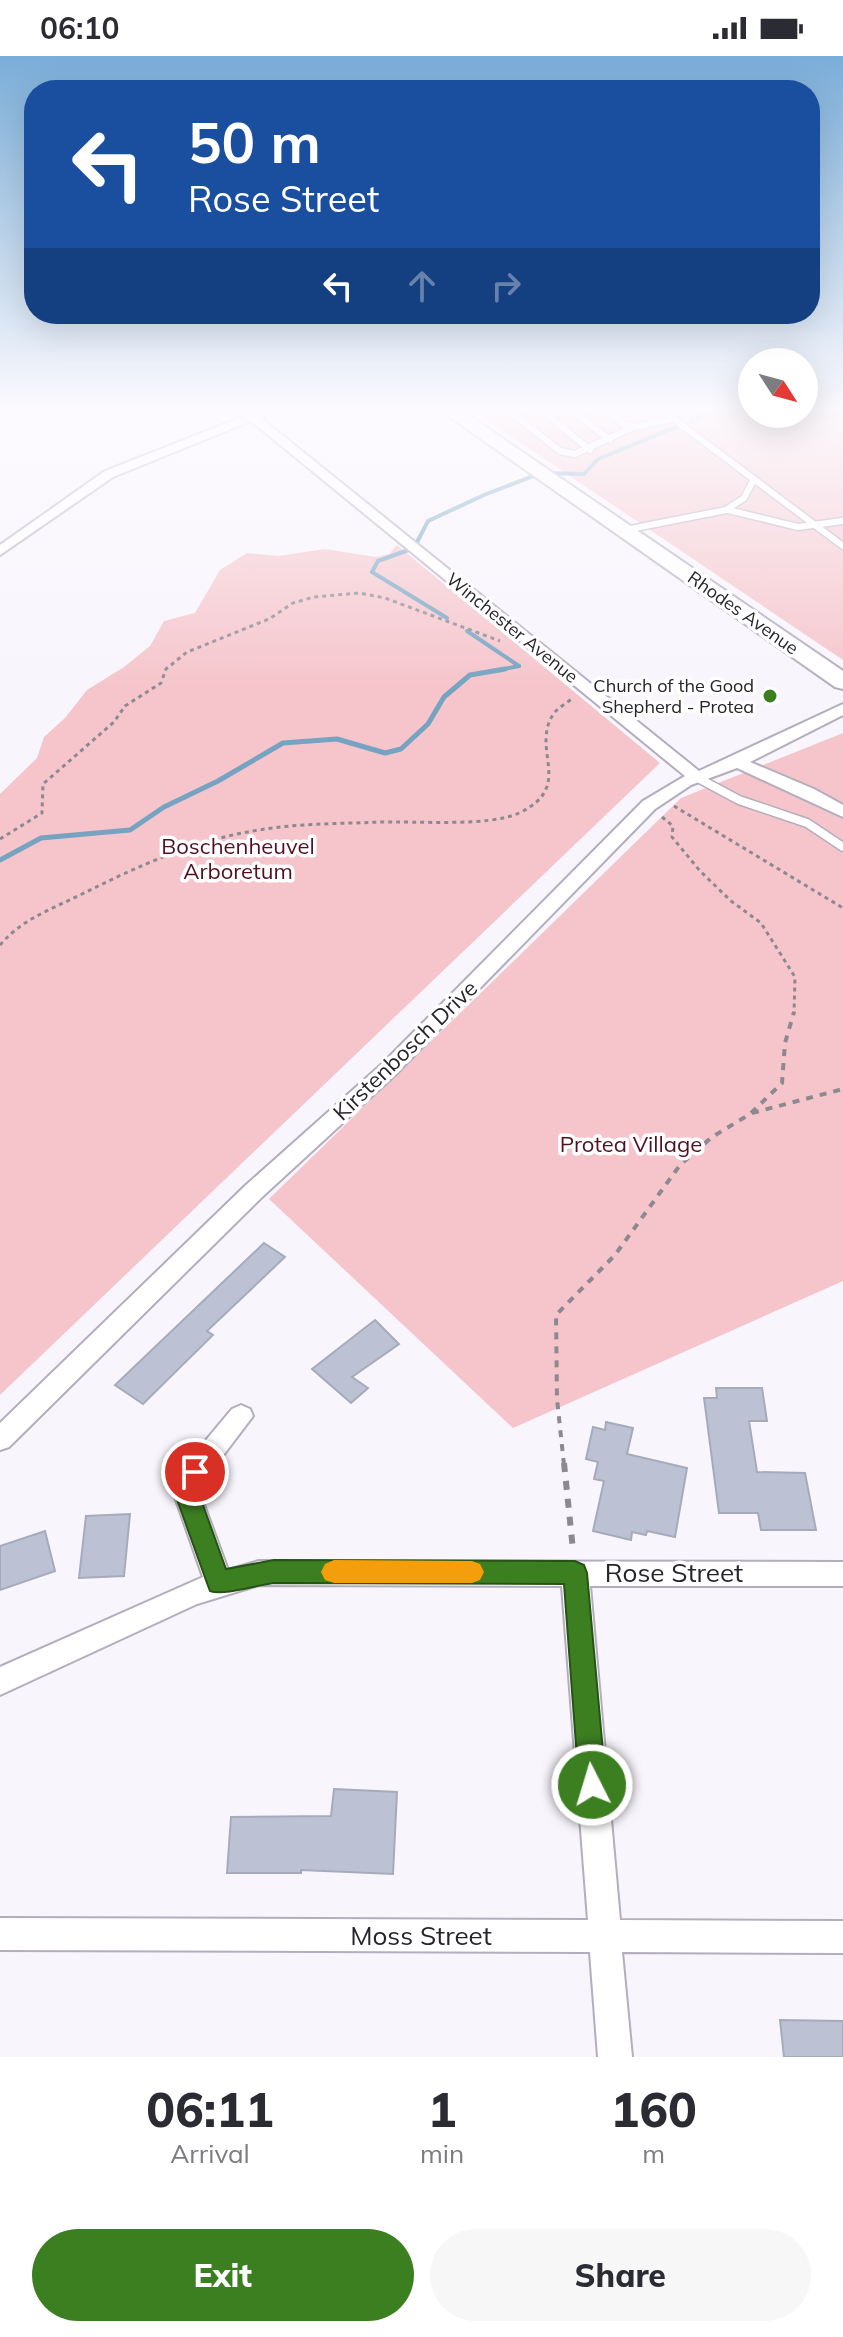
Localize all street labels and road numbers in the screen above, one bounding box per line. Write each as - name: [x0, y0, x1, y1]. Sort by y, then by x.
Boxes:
- street label: Rhodes Avenue: [683, 566, 803, 659]
- street label: Winchester Avenue: [442, 567, 583, 688]
- street label: Kirstenbosch Drive: [327, 974, 483, 1126]
- street label: Rose Street: [605, 1556, 743, 1589]
- street label: Moss Street: [350, 1919, 492, 1952]

